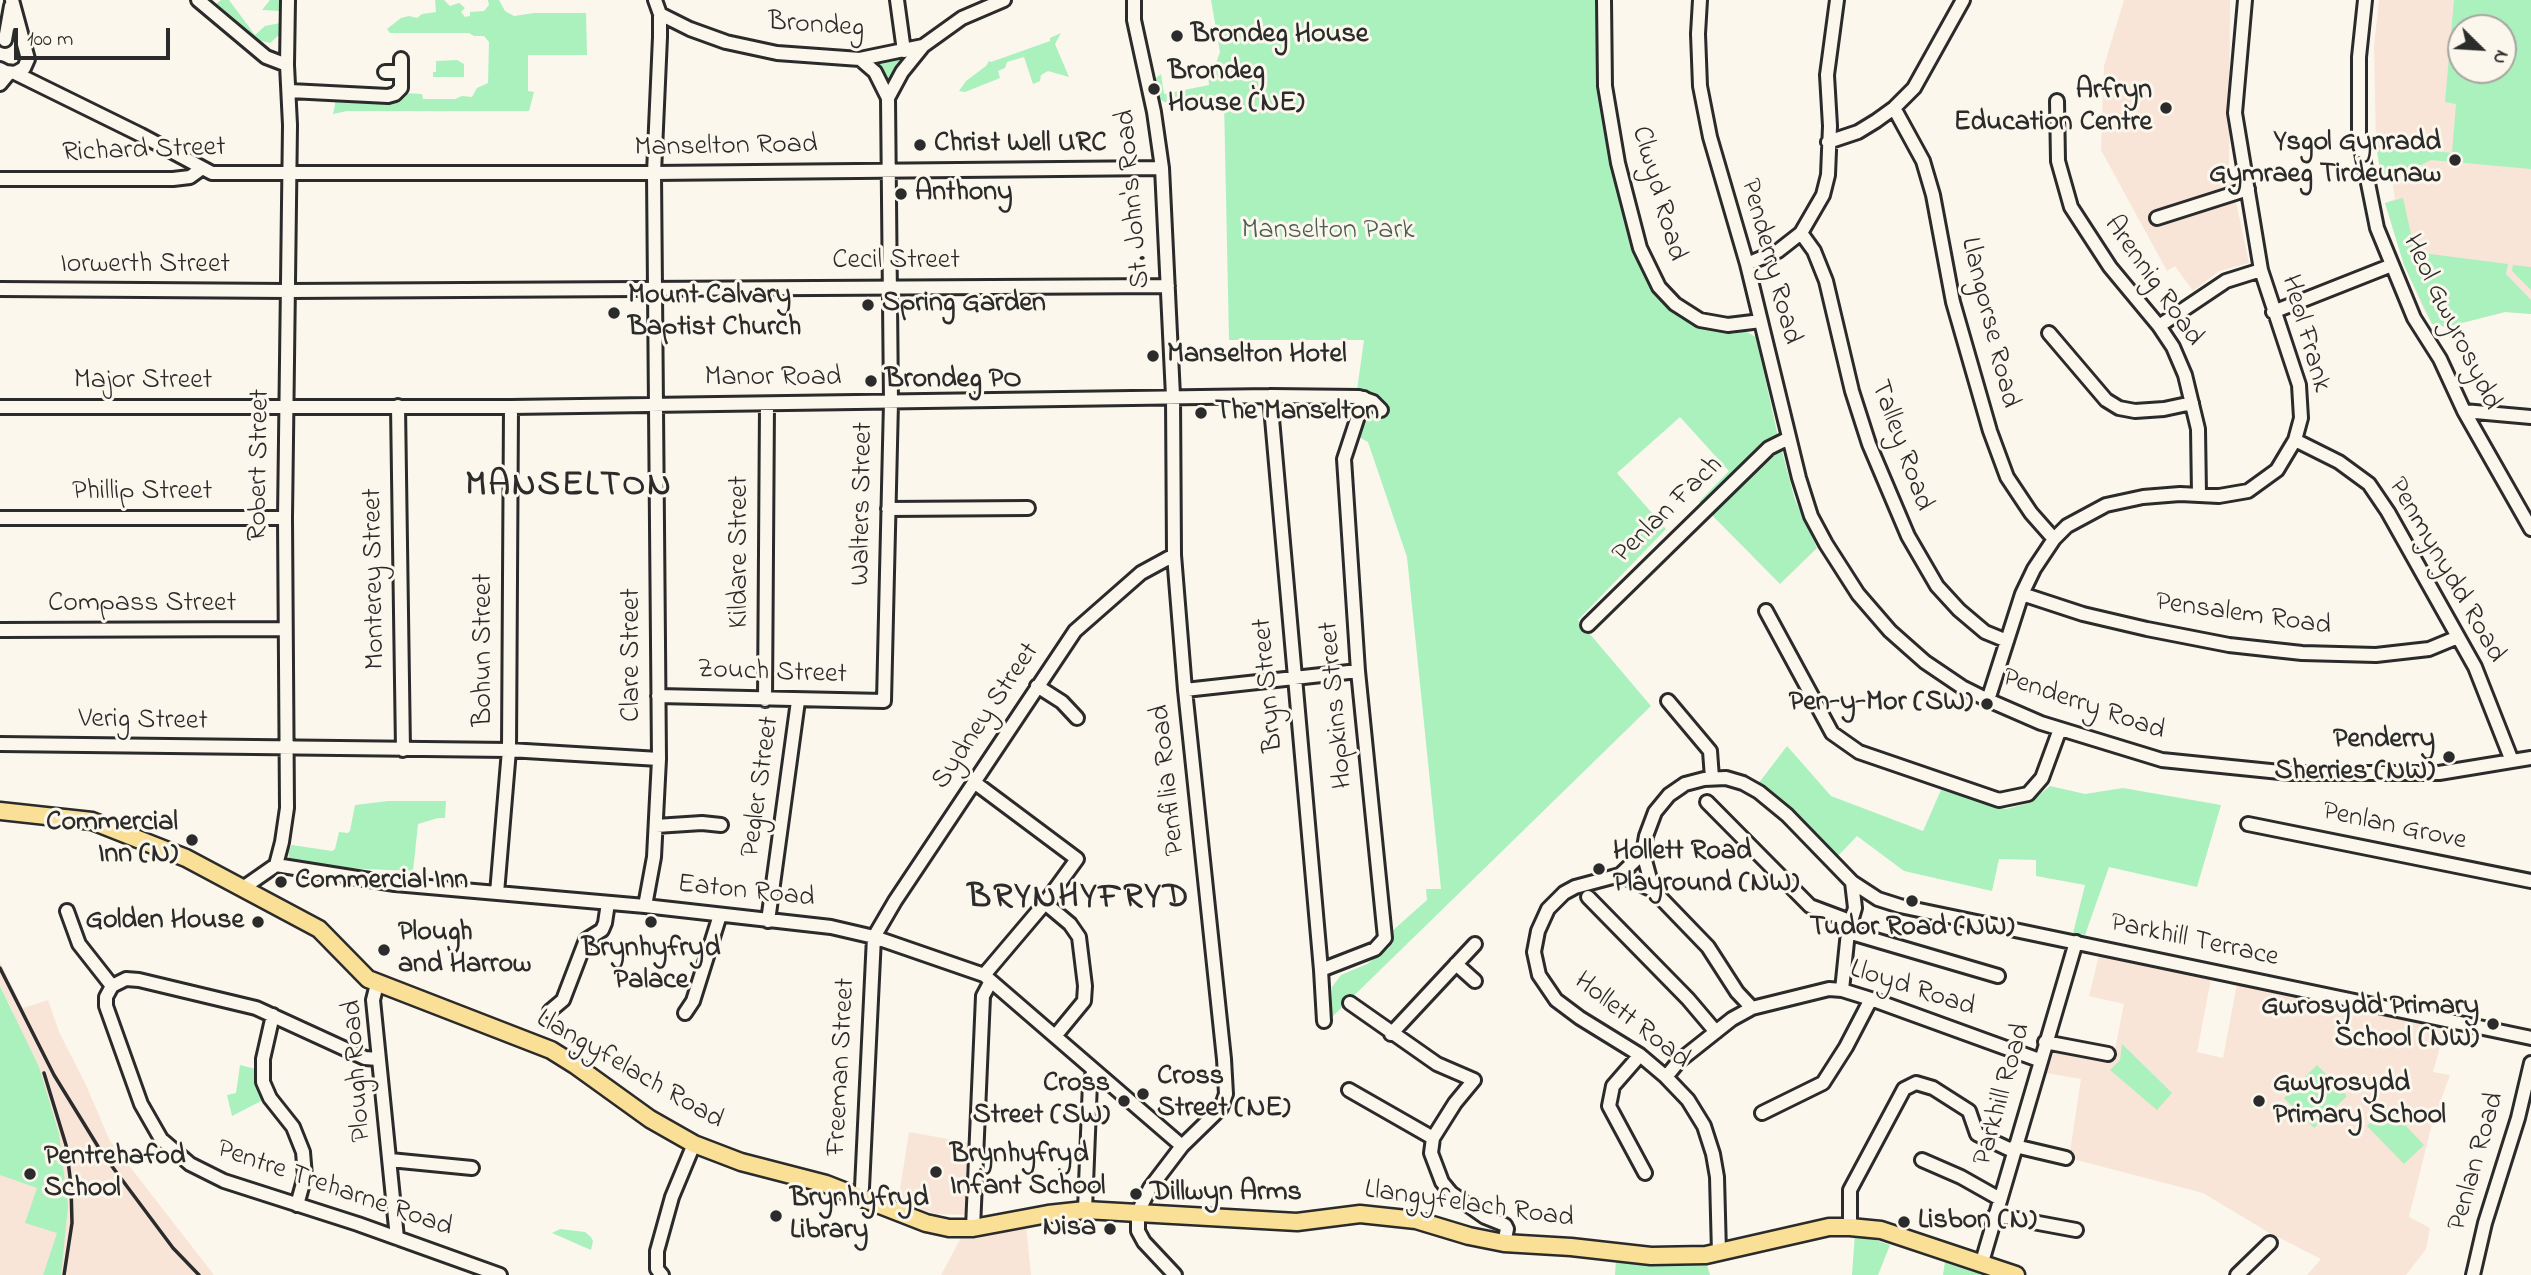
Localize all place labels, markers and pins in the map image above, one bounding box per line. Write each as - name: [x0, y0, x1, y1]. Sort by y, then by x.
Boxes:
- place label: Brondeg House: [1191, 19, 1368, 53]
- marker: Brondeg House: [1169, 28, 1185, 44]
- place label: Brondeg House (NE): [1168, 56, 1304, 122]
- place label: Arfryn Education Centre: [1954, 75, 2152, 141]
- marker: Brondeg House (NE): [1146, 81, 1162, 97]
- marker: Arfryn Education Centre: [2158, 100, 2174, 116]
- place label: Ysgol Gynradd Gymraeg Tirdeunaw: [2209, 127, 2441, 193]
- place label: Christ Well URC: [934, 128, 1107, 162]
- marker: Christ Well URC: [912, 137, 928, 153]
- marker: Ysgol Gynradd Gymraeg Tirdeunaw: [2447, 152, 2463, 168]
- place label: Anthony: [915, 177, 1013, 211]
- marker: Anthony: [893, 186, 909, 202]
- place label: Mount Calvary Baptist Church: [628, 280, 801, 346]
- place label: Spring Garden: [882, 288, 1046, 322]
- marker: Spring Garden: [860, 297, 876, 313]
- marker: Mount Calvary Baptist Church: [606, 305, 622, 321]
- place label: Manselton Hotel: [1167, 339, 1347, 373]
- marker: Manselton Hotel: [1145, 348, 1161, 364]
- place label: Brondeg PO: [885, 364, 1022, 398]
- marker: Brondeg PO: [863, 373, 879, 389]
- place label: The Manselton: [1215, 396, 1379, 430]
- marker: The Manselton: [1193, 405, 1209, 421]
- place label: Pen-y-Mor (SW): [1789, 687, 1973, 721]
- marker: Pen-y-Mor (SW): [1979, 696, 1995, 712]
- place label: Penderry Sherries (NW): [2274, 724, 2435, 790]
- marker: Penderry Sherries (NW): [2441, 749, 2457, 765]
- place label: Commercial Inn (N): [46, 807, 178, 873]
- marker: Commercial Inn (N): [184, 832, 200, 848]
- place label: Hollett Road Playround (NW): [1613, 836, 1799, 902]
- marker: Hollett Road Playround (NW): [1591, 861, 1607, 877]
- place label: Commercial Inn: [295, 865, 468, 899]
- marker: Commercial Inn: [273, 874, 289, 890]
- marker: Tudor Road (NW): [1904, 893, 1920, 909]
- place label: Golden House: [85, 905, 244, 939]
- place label: Tudor Road (NW): [1810, 912, 2014, 946]
- marker: Golden House: [250, 914, 266, 930]
- marker: Brynhyfryd Palace: [643, 914, 659, 930]
- place label: Plough and Harrow: [398, 917, 531, 983]
- place label: Brynhyfryd Palace: [582, 933, 720, 999]
- marker: Plough and Harrow: [376, 942, 392, 958]
- place label: Gwrosydd Primary School (NW): [2261, 991, 2479, 1057]
- marker: Gwrosydd Primary School (NW): [2485, 1016, 2501, 1032]
- place label: Cross Street (NE): [1157, 1061, 1290, 1127]
- place label: Cross Street (SW): [973, 1068, 1110, 1134]
- place label: Gwyrosydd Primary School: [2273, 1068, 2446, 1134]
- marker: Cross Street (NE): [1135, 1086, 1151, 1102]
- marker: Cross Street (SW): [1116, 1093, 1132, 1109]
- marker: Gwyrosydd Primary School: [2251, 1093, 2267, 1109]
- place label: Brynhyfryd Infant School: [950, 1139, 1105, 1205]
- place label: Pentrehafod School: [44, 1141, 186, 1207]
- marker: Brynhyfryd Infant School: [928, 1164, 944, 1180]
- marker: Pentrehafod School: [22, 1166, 38, 1182]
- place label: Dillwyn Arms: [1150, 1177, 1302, 1211]
- place label: Brynhyfryd Library: [790, 1183, 929, 1249]
- marker: Dillwyn Arms: [1128, 1186, 1144, 1202]
- place label: Lisbon (N): [1918, 1205, 2037, 1239]
- marker: Brynhyfryd Library: [768, 1208, 784, 1224]
- place label: Nisa: [1043, 1212, 1096, 1246]
- marker: Lisbon (N): [1896, 1214, 1912, 1230]
- marker: Nisa: [1102, 1221, 1118, 1237]

